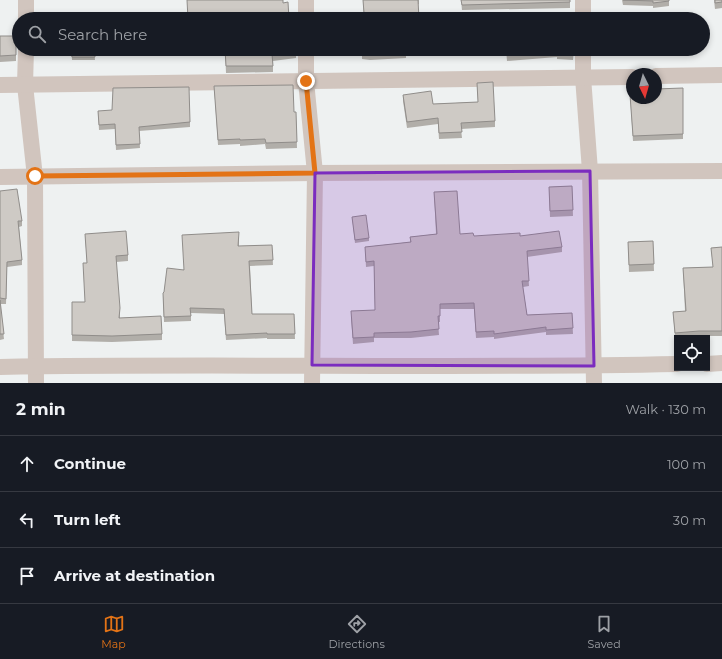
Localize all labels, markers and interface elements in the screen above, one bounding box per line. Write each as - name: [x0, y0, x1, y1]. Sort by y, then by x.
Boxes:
- search box: [12, 12, 710, 56]
- icon: search: [26, 23, 48, 45]
- text: Search here: [58, 25, 147, 44]
- north arrow: [626, 68, 662, 104]
- route end: [297, 72, 315, 90]
- route start: [26, 167, 44, 185]
- map controls: [674, 335, 710, 371]
- button: locate: [674, 335, 710, 371]
- text: 2 min: [16, 399, 66, 419]
- text: Walk · 130 m: [625, 401, 706, 417]
- icon: ahead: [16, 453, 38, 475]
- text: Continue: [54, 454, 126, 473]
- text: 100 m: [667, 456, 706, 472]
- icon: left: [16, 509, 38, 531]
- text: Turn left: [54, 510, 121, 529]
- text: 30 m: [673, 512, 706, 528]
- icon: arrive: [16, 565, 38, 587]
- text: Arrive at destination: [54, 566, 215, 585]
- tab: Map: [101, 613, 126, 651]
- tab: Directions: [329, 613, 385, 651]
- tab: Saved: [588, 613, 621, 651]

